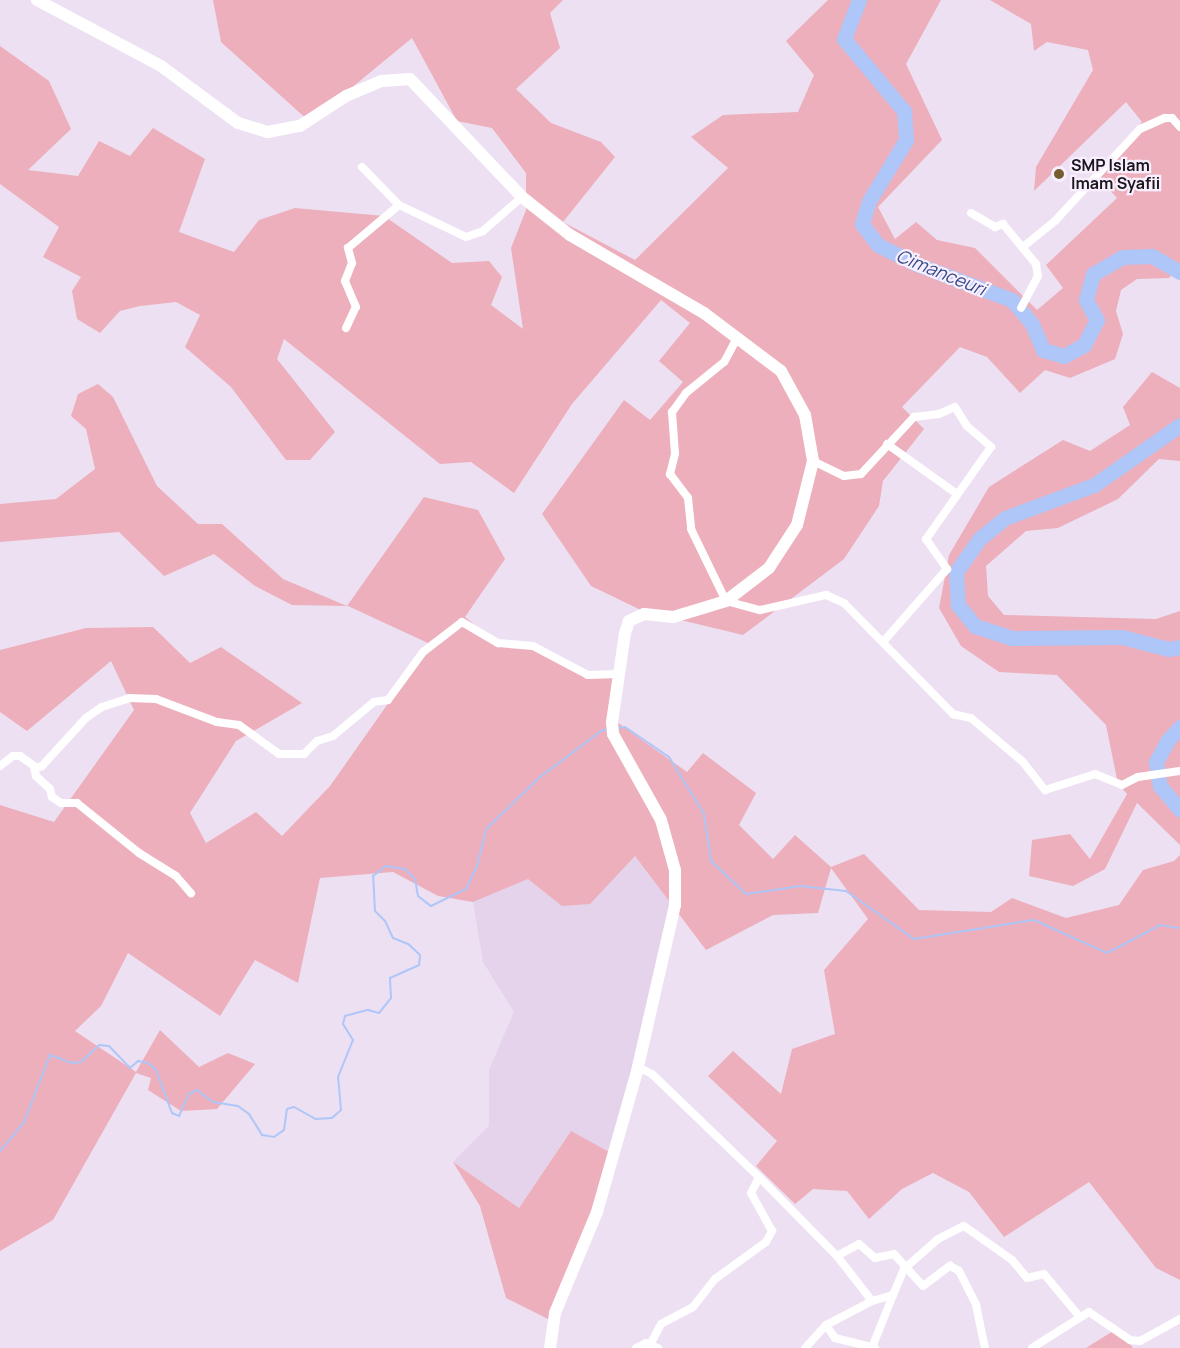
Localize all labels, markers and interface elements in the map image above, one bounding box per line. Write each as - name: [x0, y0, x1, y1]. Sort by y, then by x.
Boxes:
- place label: SMP Islam Imam Syafii: [1071, 155, 1160, 193]
- marker: SMP Islam Imam Syafii: [1052, 167, 1066, 181]
- water label: Cimanceuri: [893, 244, 989, 300]

